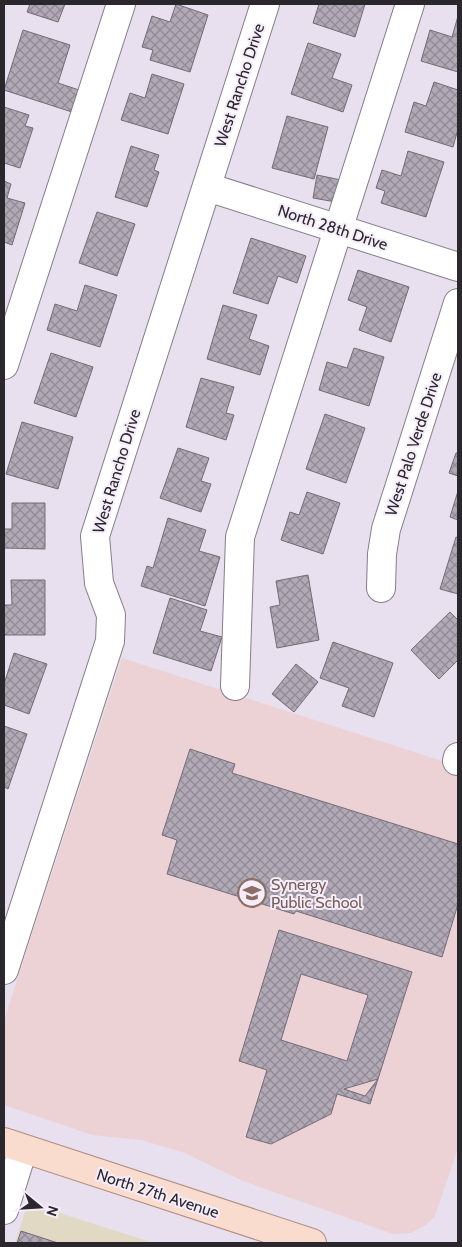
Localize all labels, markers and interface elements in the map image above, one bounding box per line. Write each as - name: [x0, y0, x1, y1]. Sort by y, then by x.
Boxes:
- street label: West Rancho Drive: [211, 21, 268, 149]
- street label: North 28th Drive: [276, 201, 390, 254]
- street label: West Palo Verde Drive: [381, 370, 446, 518]
- street label: West Rancho Drive: [89, 407, 144, 535]
- place label: Synergy Public School: [271, 875, 362, 912]
- school or university icon: Synergy Public School: [237, 878, 267, 908]
- street label: North 27th Avenue: [94, 1165, 221, 1222]
- north arrow: [15, 1182, 65, 1232]
- text: N: [42, 1204, 62, 1219]

